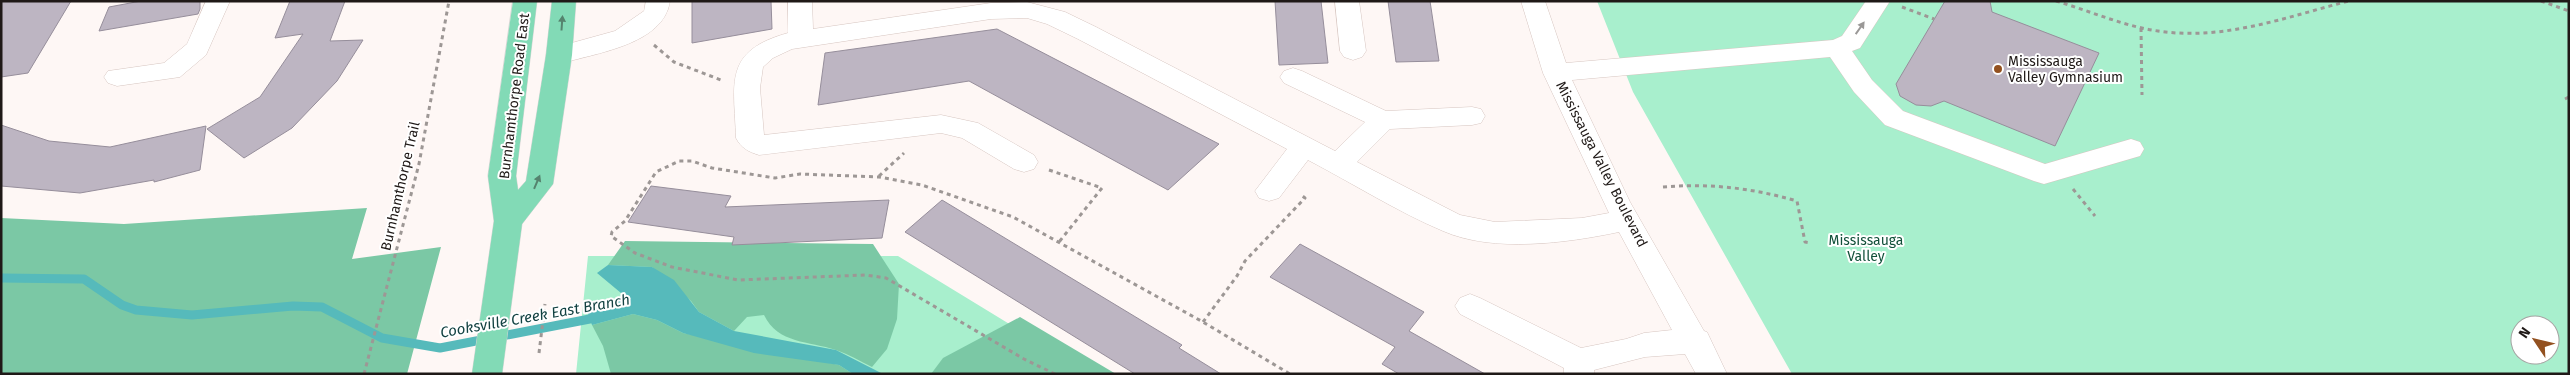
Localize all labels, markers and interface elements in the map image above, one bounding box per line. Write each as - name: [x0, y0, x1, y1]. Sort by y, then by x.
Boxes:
- street label: Burnhamthorpe Road East: [496, 11, 533, 180]
- one-way arrow: [558, 14, 566, 30]
- one-way arrow: [1855, 21, 1865, 35]
- place label: Mississauga Valley Gymnasium: [2008, 53, 2123, 86]
- marker: Mississauga Valley Gymnasium: [1992, 63, 2004, 75]
- street label: Mississauga Valley Boulevard: [1552, 79, 1651, 250]
- street label: Burnhamthorpe Trail: [377, 120, 424, 252]
- one-way arrow: [533, 175, 542, 190]
- park label: Mississauga Valley: [1829, 232, 1903, 265]
- water label: Cooksville Creek East Branch: [439, 290, 631, 342]
- north arrow: [2510, 315, 2560, 365]
- text: N: [2515, 324, 2534, 342]

